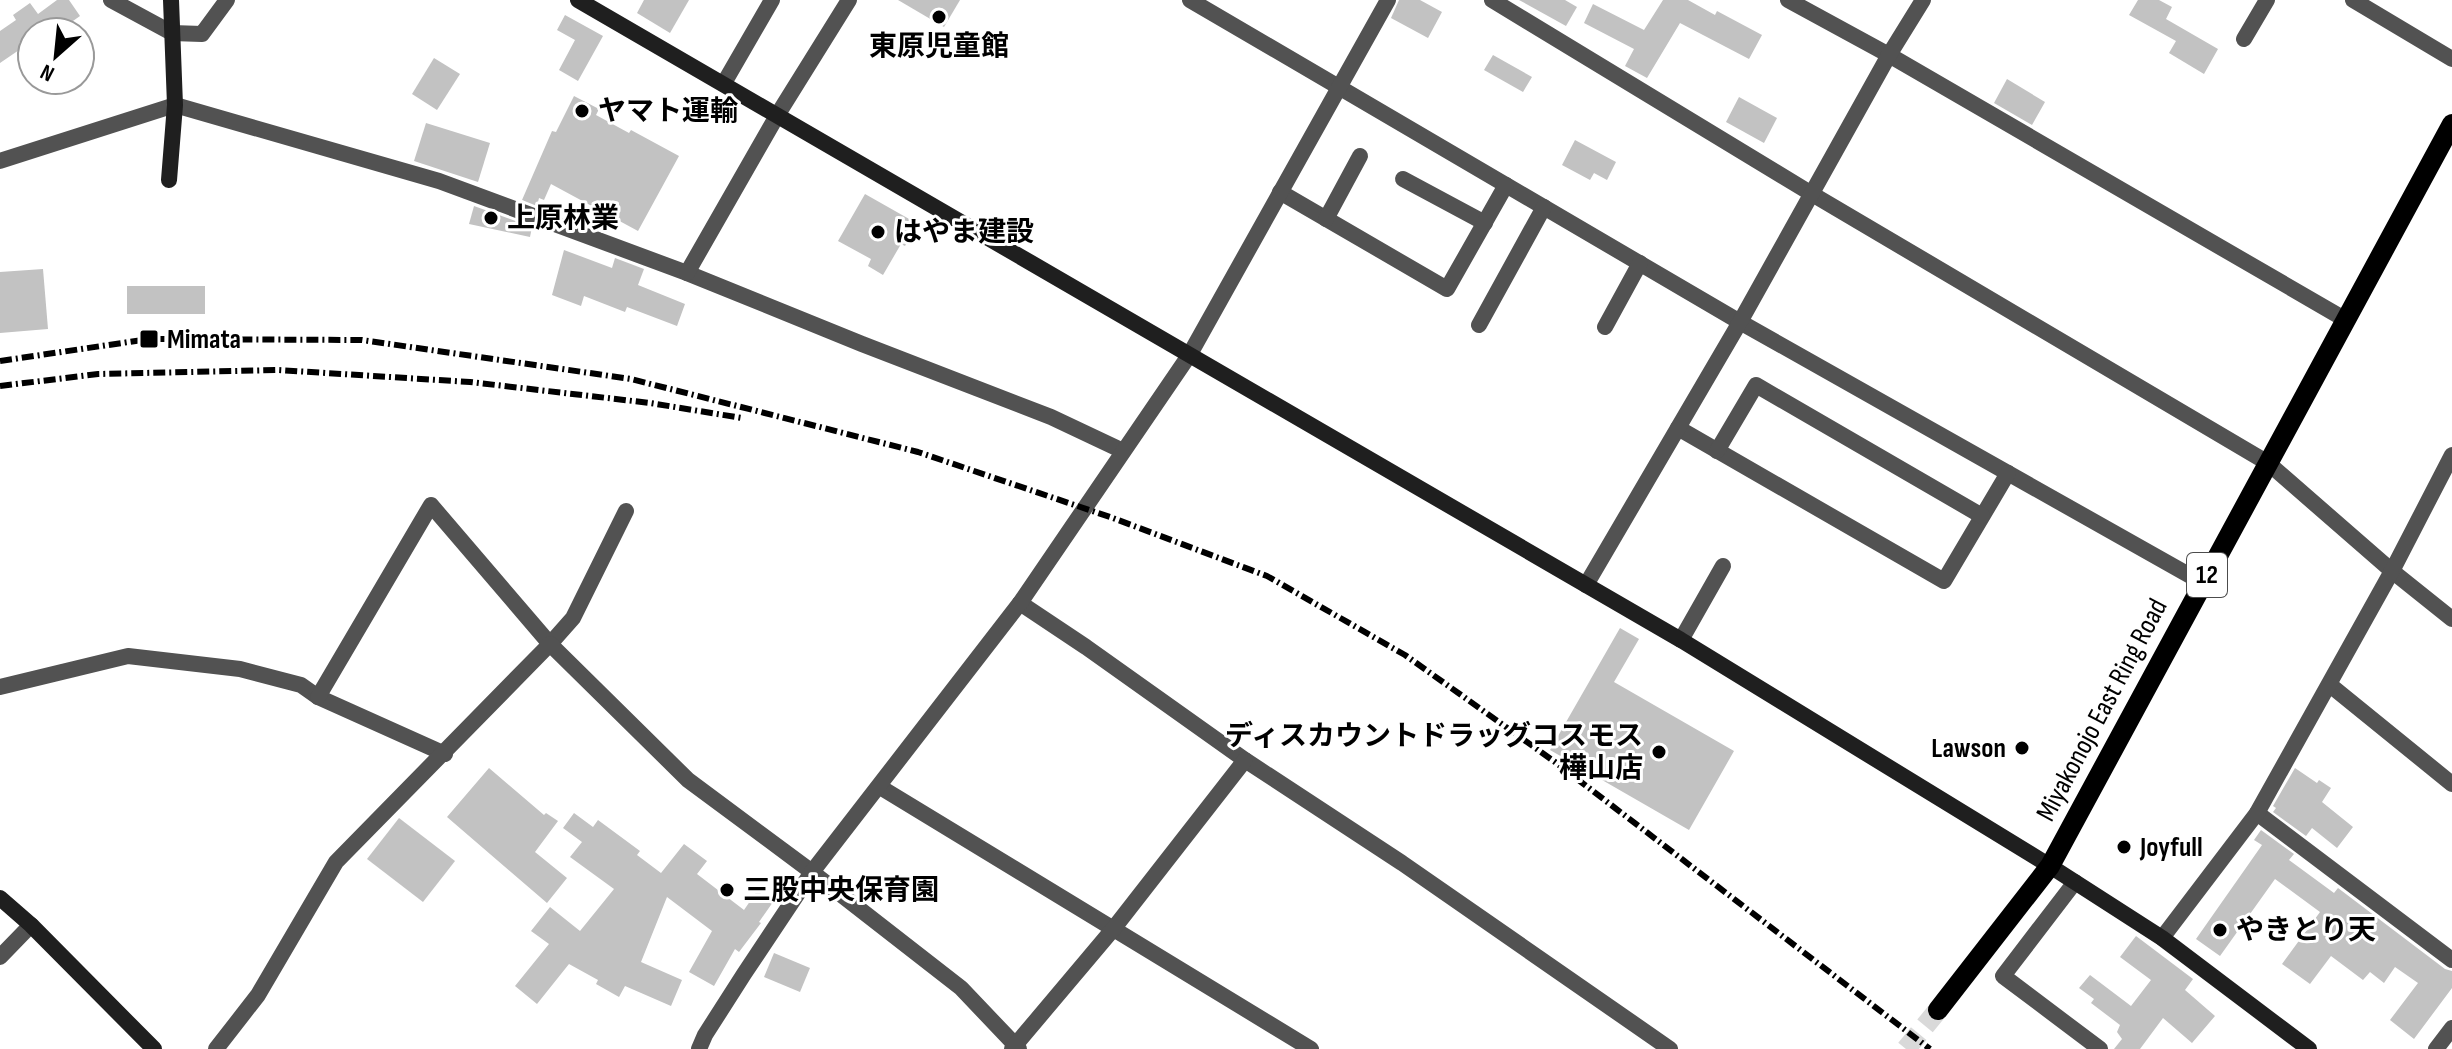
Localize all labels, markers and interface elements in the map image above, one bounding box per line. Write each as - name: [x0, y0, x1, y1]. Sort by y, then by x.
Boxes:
- marker: 東原児童館: [930, 8, 948, 26]
- north arrow: [16, 16, 96, 96]
- place label: 東原児童館: [869, 30, 1009, 63]
- text: N: [36, 58, 59, 87]
- place label: ヤマト運輸: [598, 95, 738, 128]
- marker: ヤマト運輸: [573, 102, 591, 120]
- place label: 上原林業: [507, 202, 619, 235]
- marker: 上原林業: [482, 209, 500, 227]
- place label: はやま建設: [894, 216, 1034, 249]
- marker: はやま建設: [869, 223, 887, 241]
- place label: Mimata: [167, 323, 241, 356]
- marker: Mimata: [138, 328, 160, 350]
- road number: 12: [2187, 553, 2227, 597]
- street label: Miyakonojo East Ring Road: [2029, 593, 2175, 827]
- place label: ディスカウントドラッグコスモス 樺山店: [1225, 720, 1643, 785]
- place label: Lawson: [1931, 732, 2006, 765]
- marker: Lawson: [2013, 739, 2031, 757]
- marker: ディスカウントドラッグコスモス 樺山店: [1650, 743, 1668, 761]
- place label: Joyfull: [2139, 831, 2203, 864]
- marker: Joyfull: [2115, 838, 2133, 856]
- place label: 三股中央保育園: [743, 874, 939, 907]
- marker: 三股中央保育園: [718, 881, 736, 899]
- place label: やきとり天: [2236, 914, 2376, 947]
- marker: やきとり天: [2211, 921, 2229, 939]

